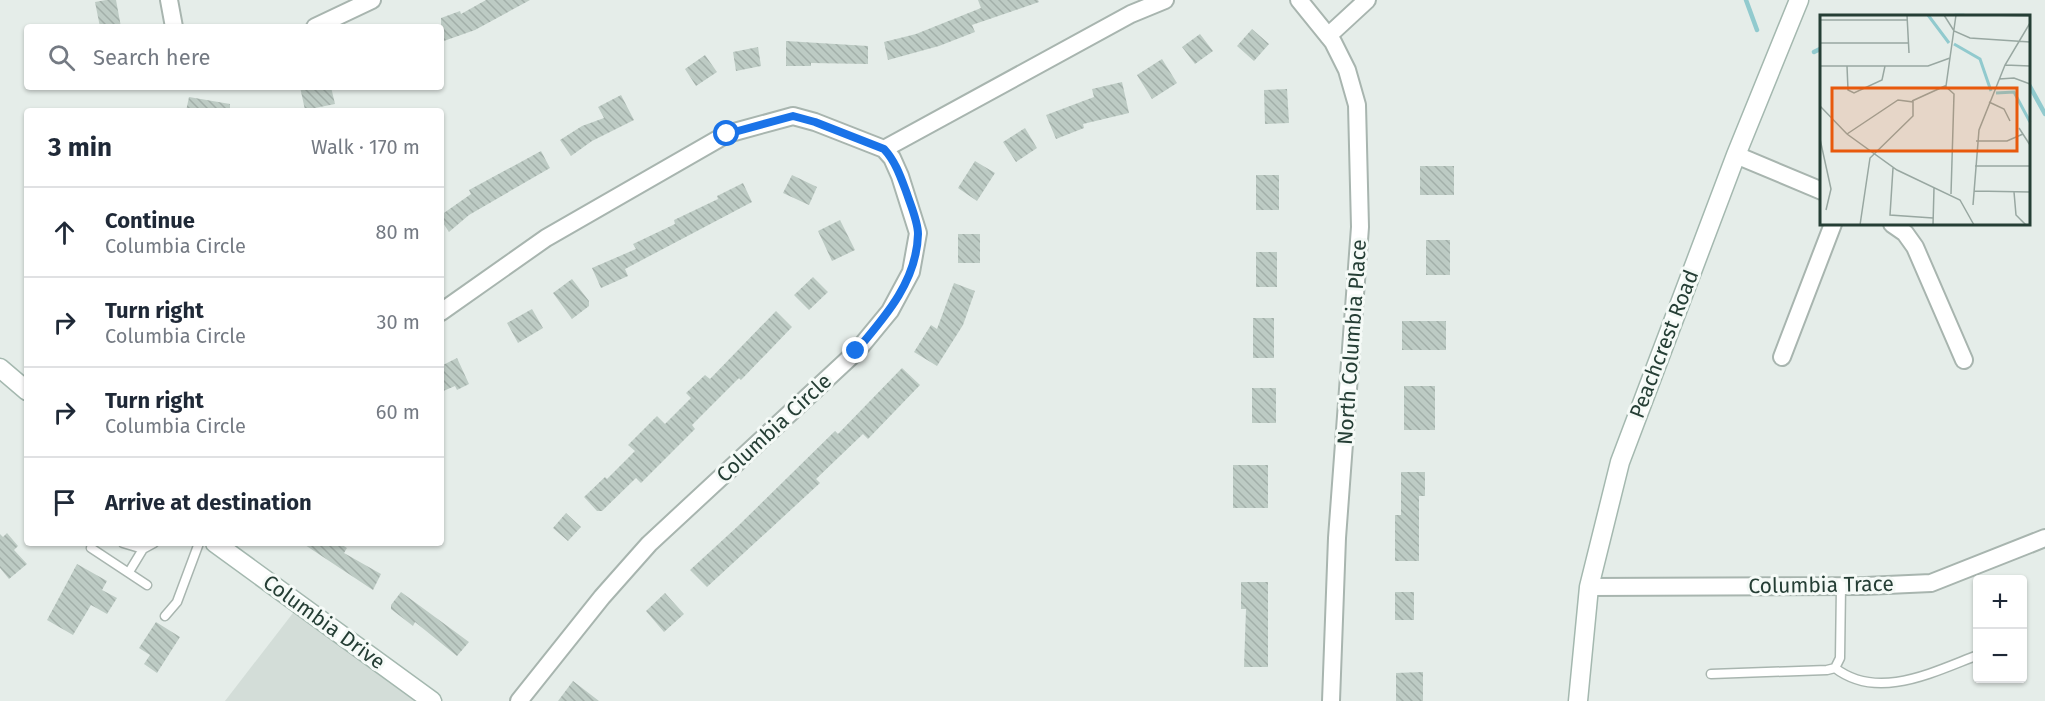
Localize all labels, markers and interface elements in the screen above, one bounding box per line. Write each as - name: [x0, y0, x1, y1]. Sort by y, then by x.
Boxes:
- inset map: [1820, 15, 2030, 225]
- search box: [24, 24, 444, 90]
- icon: search: [45, 41, 78, 74]
- text: Search here: [93, 44, 211, 71]
- route start: [713, 120, 739, 146]
- text: 3 min: [48, 132, 112, 163]
- text: Walk · 170 m: [311, 135, 420, 159]
- text: Continue: [105, 207, 195, 234]
- icon: ahead: [48, 216, 81, 249]
- text: 80 m: [375, 220, 420, 244]
- text: Columbia Circle: [105, 234, 246, 258]
- street label: North Columbia Place: [1332, 238, 1372, 446]
- street label: Peachcrest Road: [1624, 266, 1704, 422]
- text: Turn right: [105, 297, 204, 324]
- icon: right: [48, 306, 81, 339]
- text: 30 m: [376, 310, 420, 334]
- text: Columbia Circle: [105, 324, 246, 348]
- route end: [842, 337, 868, 363]
- street label: Columbia Circle: [711, 368, 837, 488]
- text: Turn right: [105, 387, 204, 414]
- icon: right: [48, 396, 81, 429]
- text: 60 m: [376, 400, 420, 424]
- text: Columbia Circle: [105, 414, 246, 438]
- icon: arrive: [48, 486, 81, 519]
- text: Arrive at destination: [105, 489, 312, 516]
- street label: Columbia Drive: [258, 569, 390, 675]
- street label: Columbia Trace: [1748, 571, 1894, 599]
- map controls: [1973, 575, 2027, 683]
- button: +: [1973, 575, 2027, 629]
- button: −: [1973, 629, 2027, 683]

